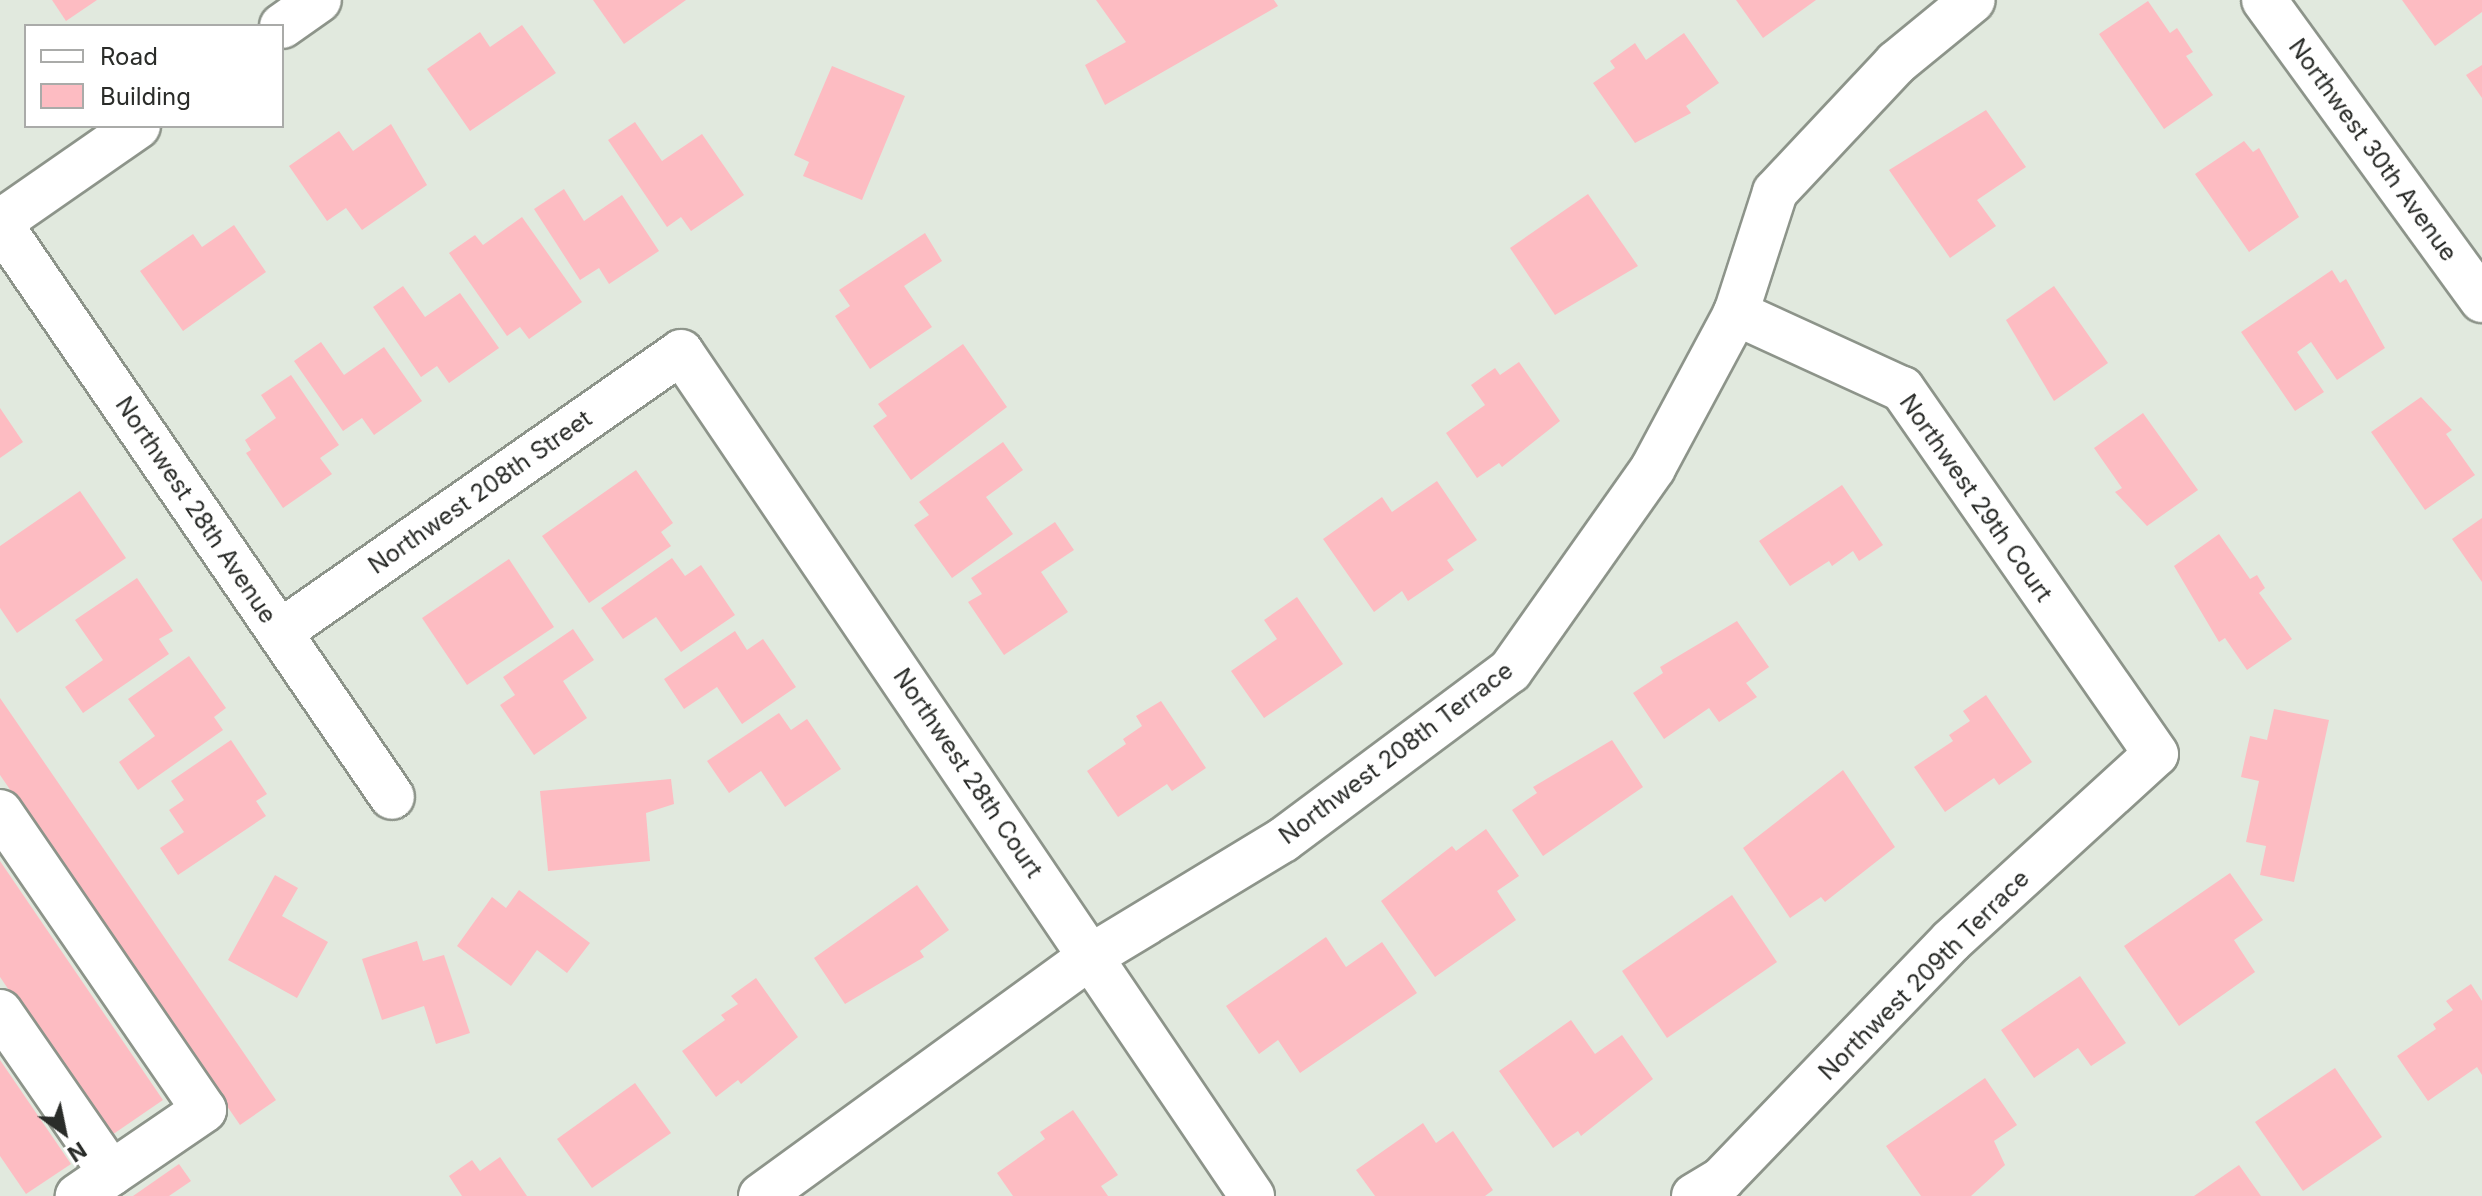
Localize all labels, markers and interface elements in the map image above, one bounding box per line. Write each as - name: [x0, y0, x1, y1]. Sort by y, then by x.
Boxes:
- legend: [24, 24, 284, 128]
- street label: Northwest 30th Avenue: [2283, 33, 2463, 267]
- text: Road: [100, 42, 158, 71]
- text: Building: [100, 82, 191, 111]
- street label: Northwest 29th Court: [1894, 389, 2058, 607]
- street label: Northwest 28th Avenue: [109, 391, 283, 629]
- street label: Northwest 208th Street: [363, 404, 597, 580]
- street label: Northwest 208th Terrace: [1274, 656, 1518, 850]
- street label: Northwest 28th Court: [887, 663, 1049, 883]
- street label: Northwest 209th Terrace: [1813, 864, 2035, 1086]
- north arrow: [24, 1092, 104, 1172]
- text: N: [63, 1137, 91, 1168]

